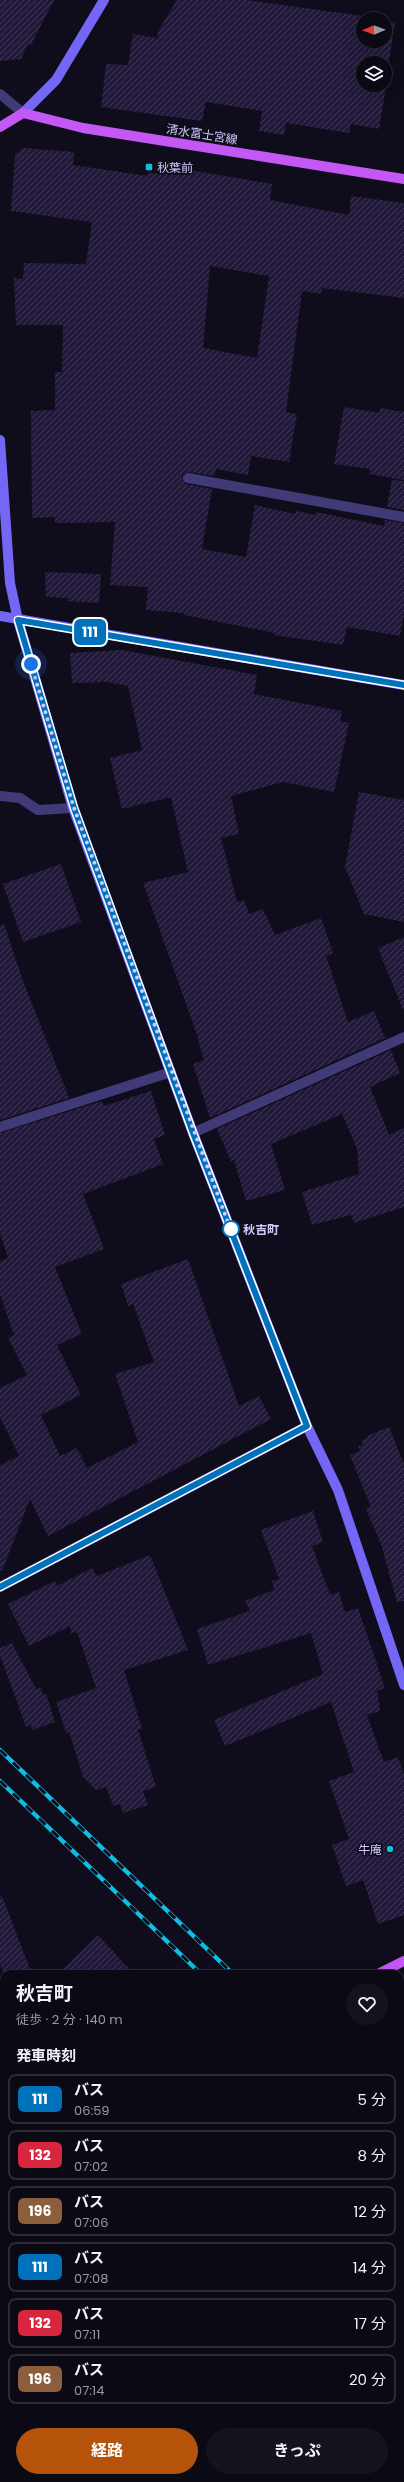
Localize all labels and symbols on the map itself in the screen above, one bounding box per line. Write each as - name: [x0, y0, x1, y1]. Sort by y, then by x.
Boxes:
- north arrow: [356, 12, 392, 48]
- street label: 清水富士宮線: [165, 120, 239, 148]
- place label: 秋葉前: [157, 159, 193, 176]
- marker: 秋葉前: [144, 162, 154, 172]
- line badge: 111: [67, 619, 113, 645]
- your location: [21, 654, 41, 674]
- marker: 秋吉町: [222, 1220, 240, 1238]
- place label: 秋吉町: [243, 1221, 279, 1238]
- place label: 牛庵: [358, 1841, 382, 1858]
- marker: 牛庵: [385, 1844, 395, 1854]

